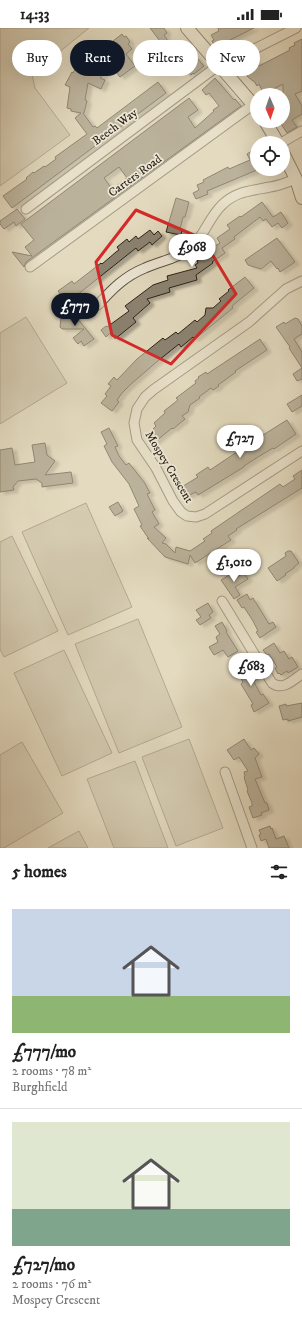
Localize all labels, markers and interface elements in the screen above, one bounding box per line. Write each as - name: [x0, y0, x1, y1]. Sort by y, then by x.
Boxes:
- text: 14:33: [20, 5, 49, 24]
- chip: Buy: [12, 40, 62, 76]
- chip: Rent: [70, 40, 125, 76]
- chip: Filters: [133, 40, 198, 76]
- chip: New: [206, 40, 260, 76]
- north arrow: [250, 88, 290, 128]
- map controls: [250, 88, 290, 176]
- street label: Beech Way: [89, 105, 141, 149]
- button: locate: [250, 136, 290, 176]
- street label: Carters Road: [105, 152, 165, 200]
- pin: £968: [168, 234, 216, 268]
- text: £968: [178, 239, 206, 255]
- pin: £777: [51, 293, 99, 327]
- text: £777: [60, 298, 90, 314]
- pin: £727: [216, 425, 264, 459]
- street label: Mospey Crescent: [142, 428, 196, 506]
- text: £727: [226, 430, 254, 446]
- pin: £1,010: [201, 549, 267, 583]
- text: £1,010: [216, 554, 252, 570]
- pin: £683: [227, 653, 275, 687]
- text: £683: [237, 658, 265, 674]
- text: 5 homes: [12, 861, 67, 883]
- icon: filters: [268, 861, 290, 883]
- icon: home: [115, 935, 187, 1007]
- text: £777/mo: [12, 1041, 76, 1063]
- text: 2 rooms · 78 m²: [12, 1063, 91, 1079]
- text: Burghfield: [12, 1079, 68, 1095]
- icon: home: [115, 1148, 187, 1220]
- text: £727/mo: [12, 1254, 75, 1276]
- text: 2 rooms · 76 m²: [12, 1276, 91, 1292]
- text: Mospey Crescent: [12, 1292, 100, 1308]

